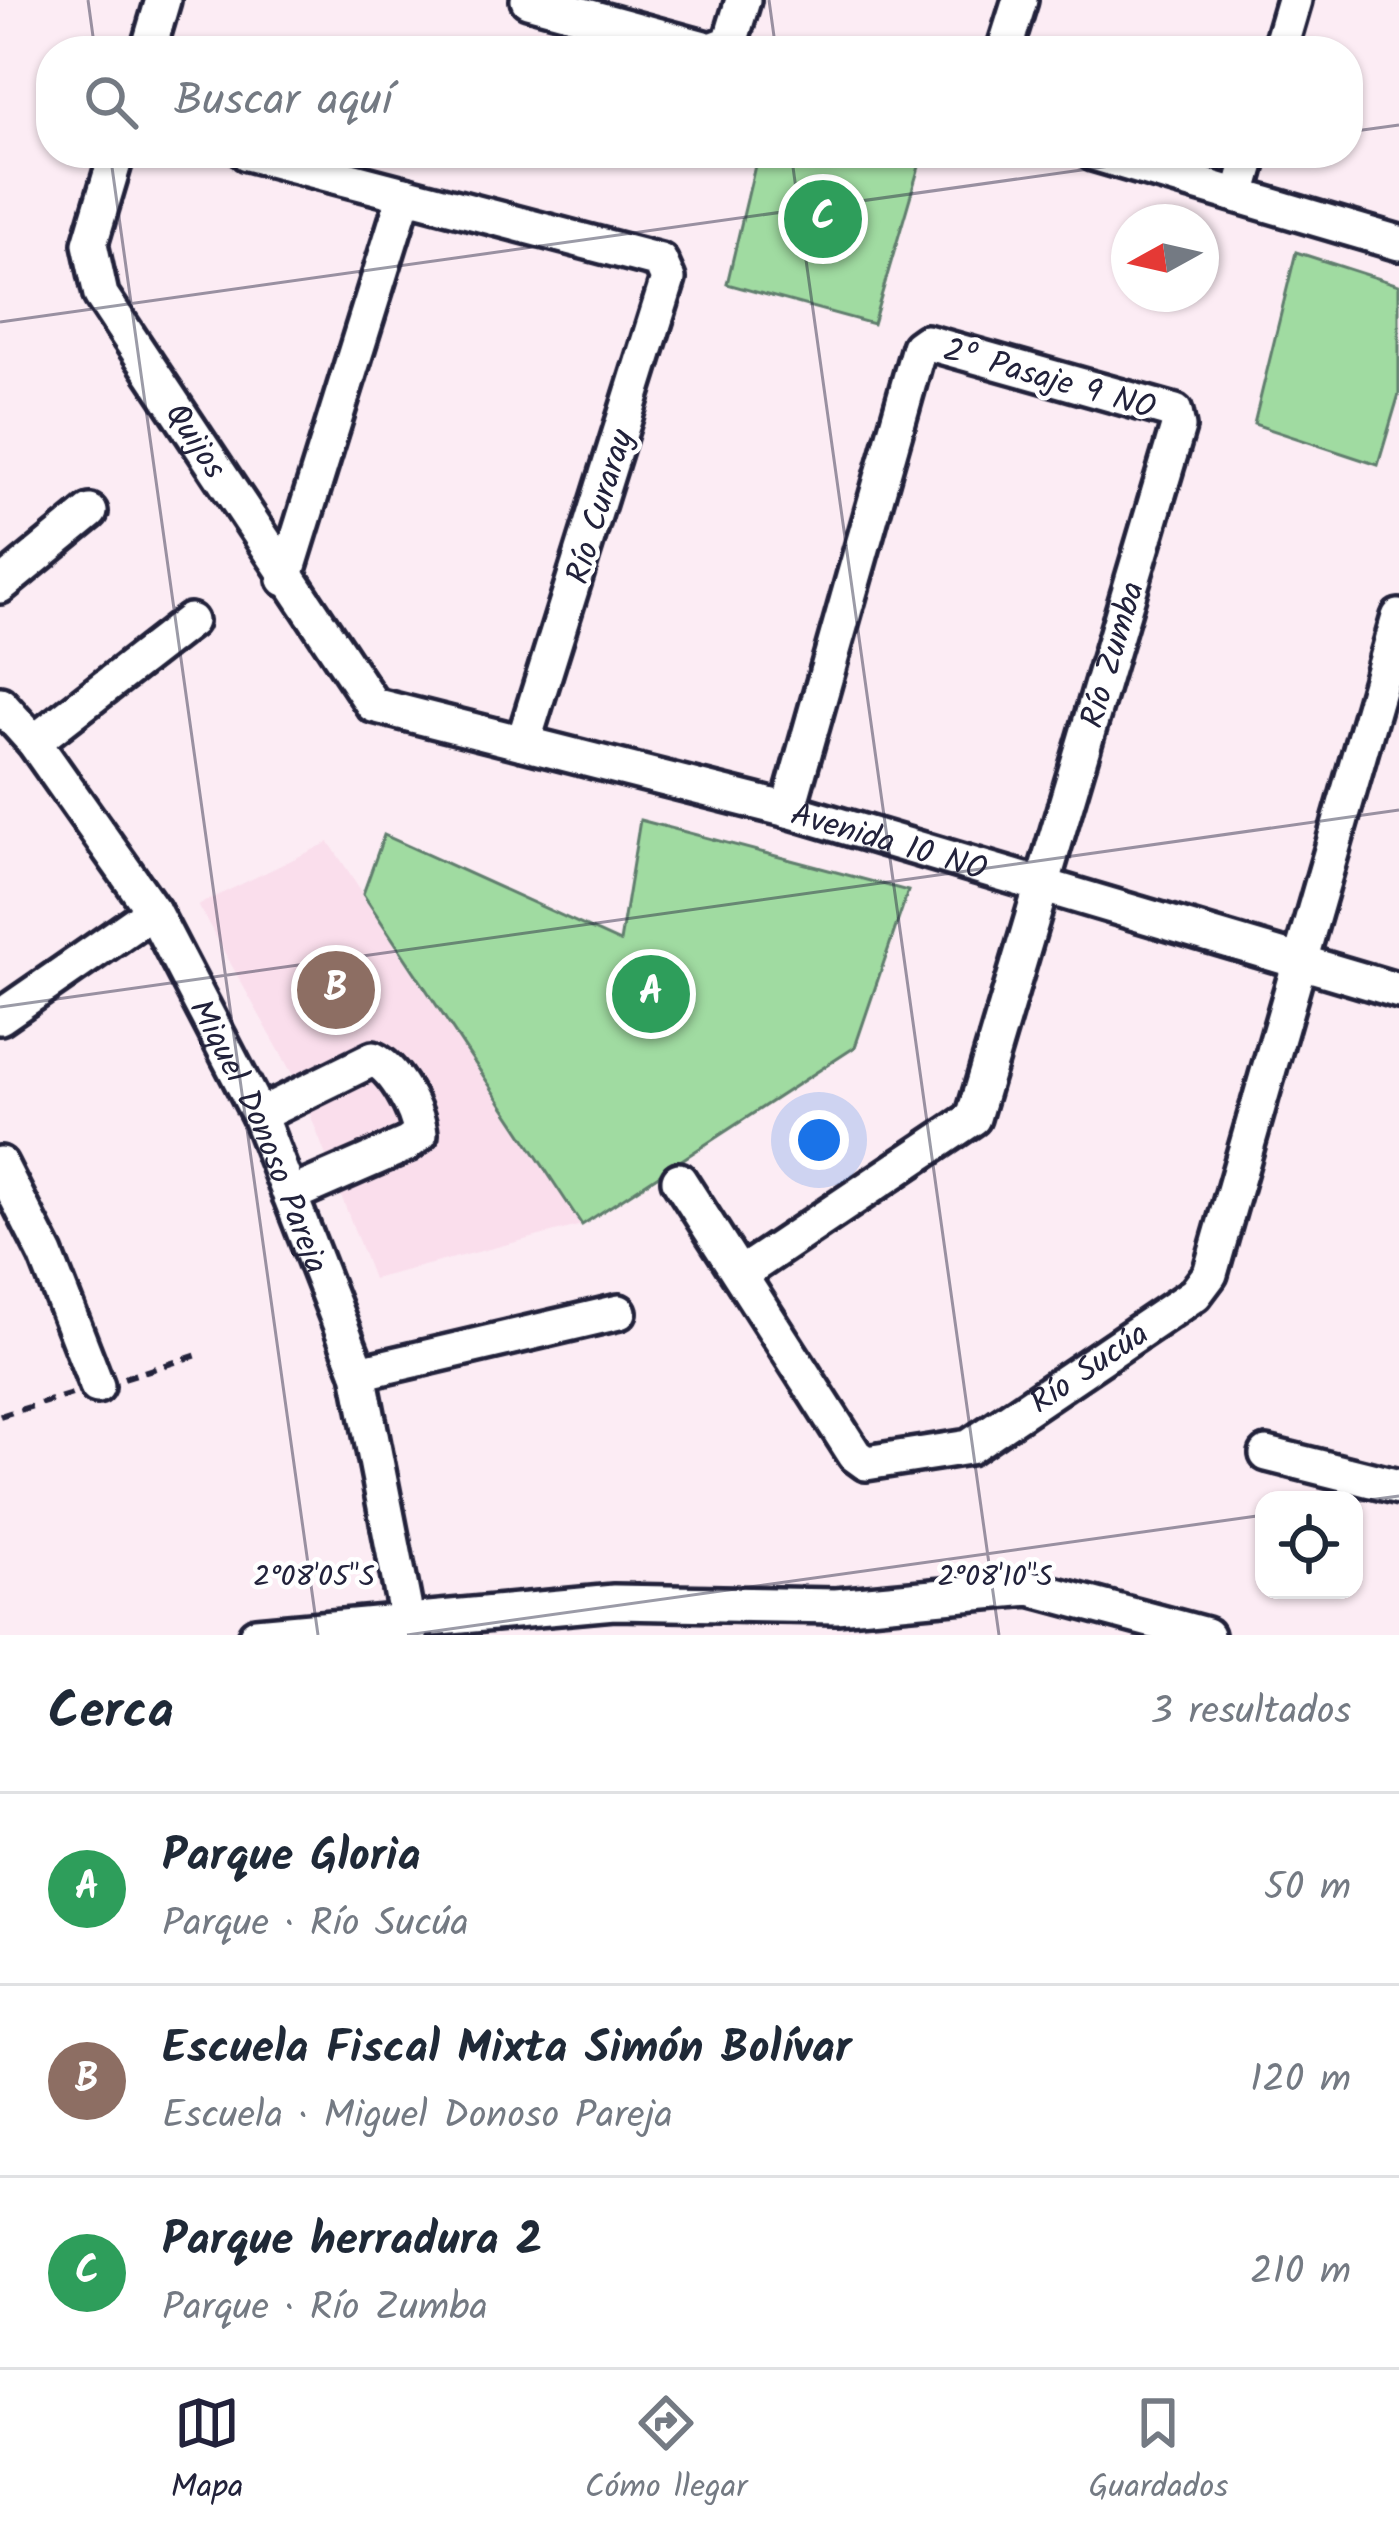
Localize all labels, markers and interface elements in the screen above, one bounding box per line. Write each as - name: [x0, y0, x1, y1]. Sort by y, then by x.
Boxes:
- search box: [36, 36, 1363, 168]
- text: Buscar aquí: [174, 66, 392, 138]
- icon: search: [78, 69, 144, 135]
- pin: C: [784, 174, 862, 264]
- north arrow: [1111, 204, 1219, 312]
- street label: 2º Pasaje 9 NO: [937, 325, 1161, 436]
- street label: Quijos: [149, 393, 239, 491]
- street label: Río Curaray: [553, 423, 650, 591]
- street label: Río Zumba: [1067, 575, 1161, 735]
- street label: Avenida 10 NO: [784, 789, 993, 898]
- pin: B: [297, 945, 375, 1035]
- pin: A: [612, 949, 690, 1039]
- street label: Miguel Donoso Pareja: [173, 990, 341, 1282]
- your location: [789, 1110, 849, 1170]
- street label: Río Sucúa: [1019, 1310, 1161, 1429]
- map controls: [1255, 1491, 1363, 1599]
- button: locate: [1255, 1491, 1363, 1599]
- text: 2°08'05"S: [253, 1554, 375, 1602]
- text: 2°08'10"S: [937, 1554, 1053, 1602]
- text: Cerca: [48, 1673, 174, 1754]
- text: 3 resultados: [1151, 1682, 1351, 1744]
- text: Parque Gloria: [162, 1822, 421, 1894]
- text: A: [75, 1858, 99, 1920]
- text: 50 m: [1264, 1858, 1351, 1920]
- text: Parque · Río Sucúa: [162, 1894, 469, 1956]
- text: Escuela Fiscal Mixta Simón Bolívar: [162, 2014, 851, 2086]
- text: B: [75, 2050, 99, 2112]
- text: 120 m: [1250, 2050, 1351, 2112]
- text: Escuela · Miguel Donoso Pareja: [162, 2086, 673, 2148]
- text: Parque herradura 2: [162, 2206, 542, 2278]
- text: C: [75, 2242, 99, 2304]
- text: 210 m: [1250, 2242, 1351, 2304]
- text: Parque · Río Zumba: [162, 2278, 488, 2340]
- tab: Mapa: [171, 2390, 243, 2515]
- tab: Cómo llegar: [585, 2390, 747, 2515]
- tab: Guardados: [1088, 2390, 1228, 2515]

